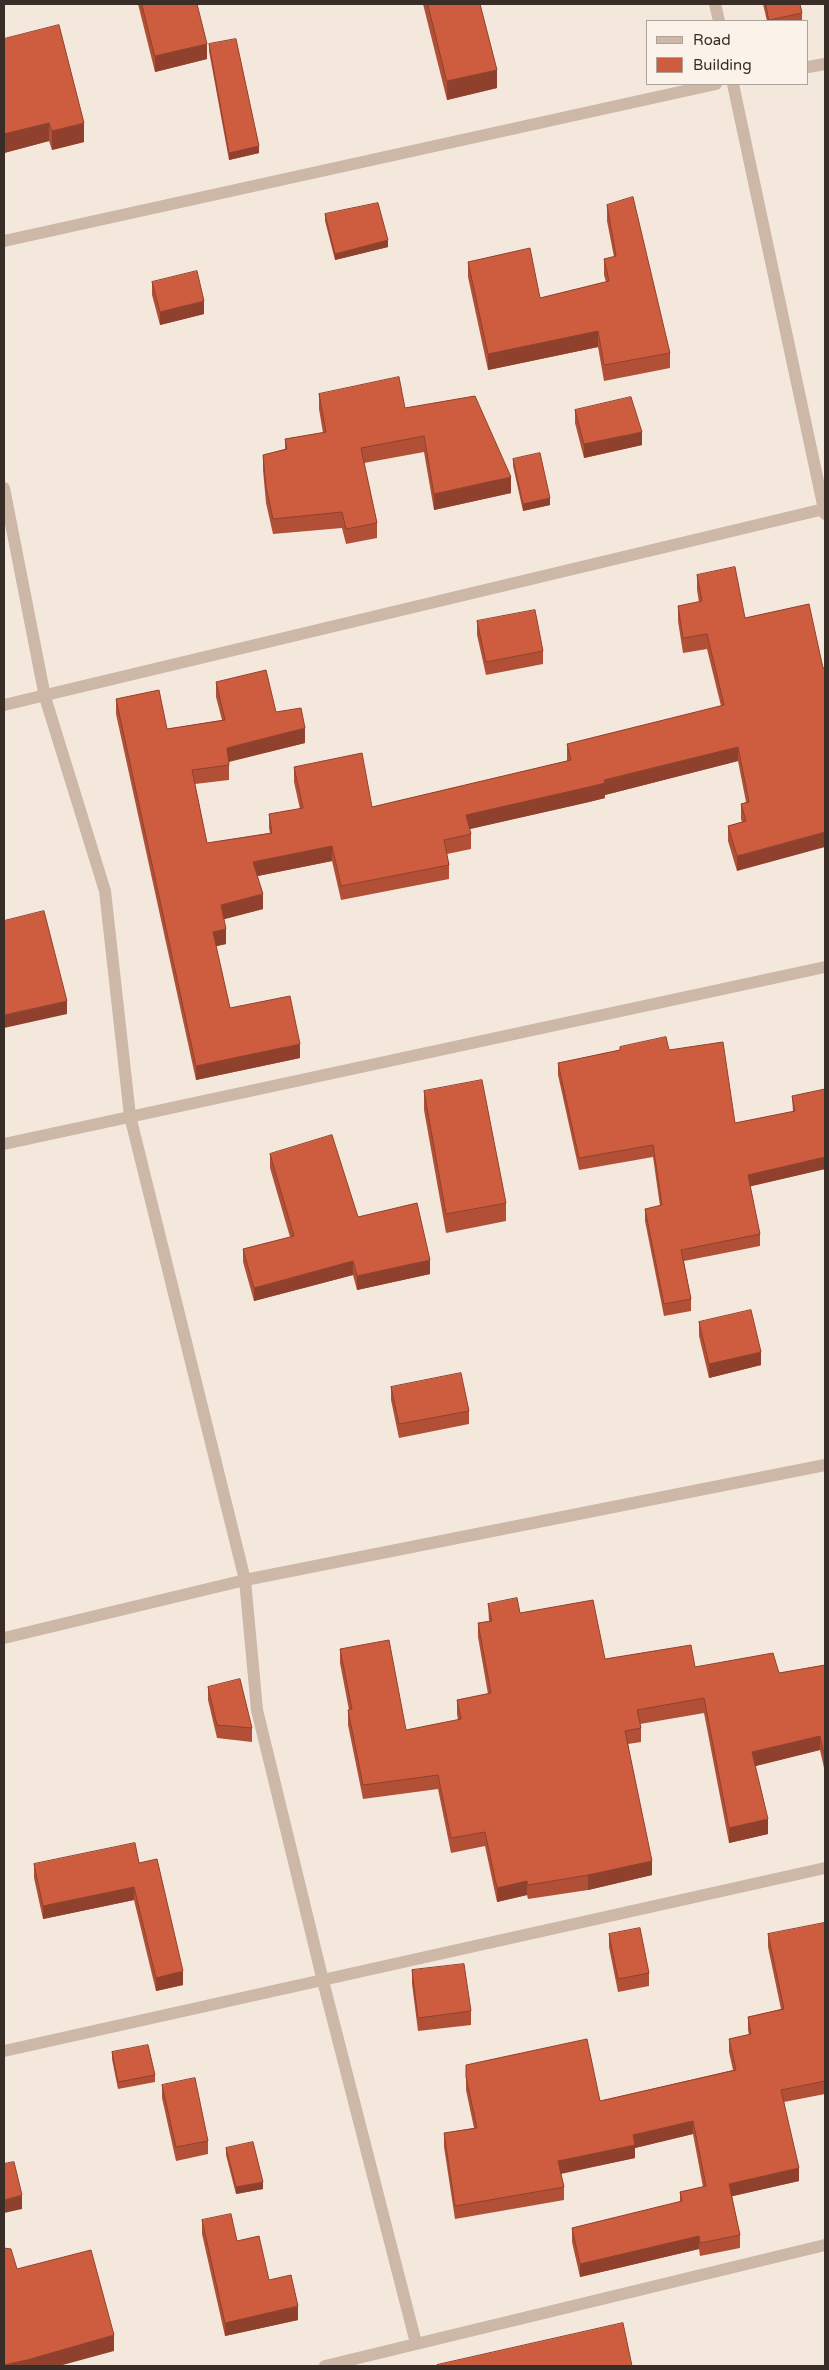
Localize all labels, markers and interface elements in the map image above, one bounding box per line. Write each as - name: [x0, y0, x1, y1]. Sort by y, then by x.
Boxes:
- legend: [646, 20, 809, 85]
- text: Road: [693, 31, 731, 49]
- text: Building: [693, 56, 752, 74]

